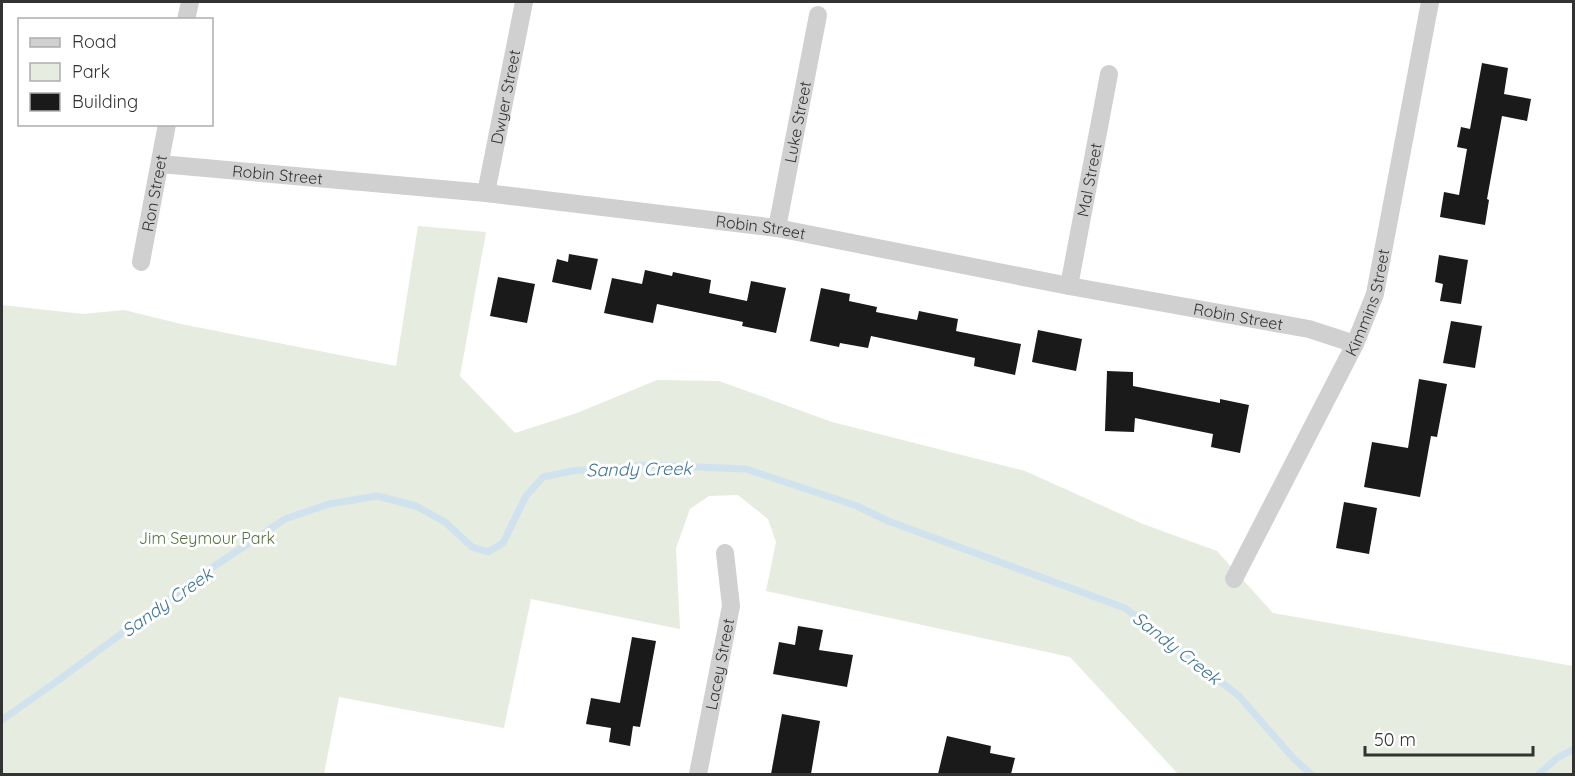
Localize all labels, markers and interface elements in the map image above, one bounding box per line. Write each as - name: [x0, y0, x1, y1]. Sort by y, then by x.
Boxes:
- legend: [18, 18, 213, 126]
- text: Road: [72, 30, 117, 53]
- street label: Dwyer Street: [486, 48, 524, 146]
- text: Park: [72, 60, 110, 83]
- street label: Luke Street: [780, 79, 815, 165]
- text: Building: [72, 90, 138, 113]
- street label: Mal Street: [1072, 141, 1106, 218]
- street label: Ron Street: [137, 153, 171, 233]
- street label: Robin Street: [231, 160, 324, 188]
- street label: Robin Street: [714, 211, 807, 243]
- street label: Kimmins Street: [1341, 247, 1393, 359]
- street label: Robin Street: [1192, 298, 1285, 334]
- water label: Sandy Creek: [586, 457, 693, 481]
- park label: Jim Seymour Park: [139, 528, 275, 548]
- water label: Sandy Creek: [117, 561, 218, 642]
- water label: Sandy Creek: [1128, 606, 1227, 690]
- street label: Lacey Street: [701, 617, 738, 712]
- scale bar: [1365, 719, 1533, 757]
- text: 50 m: [1374, 728, 1416, 751]

